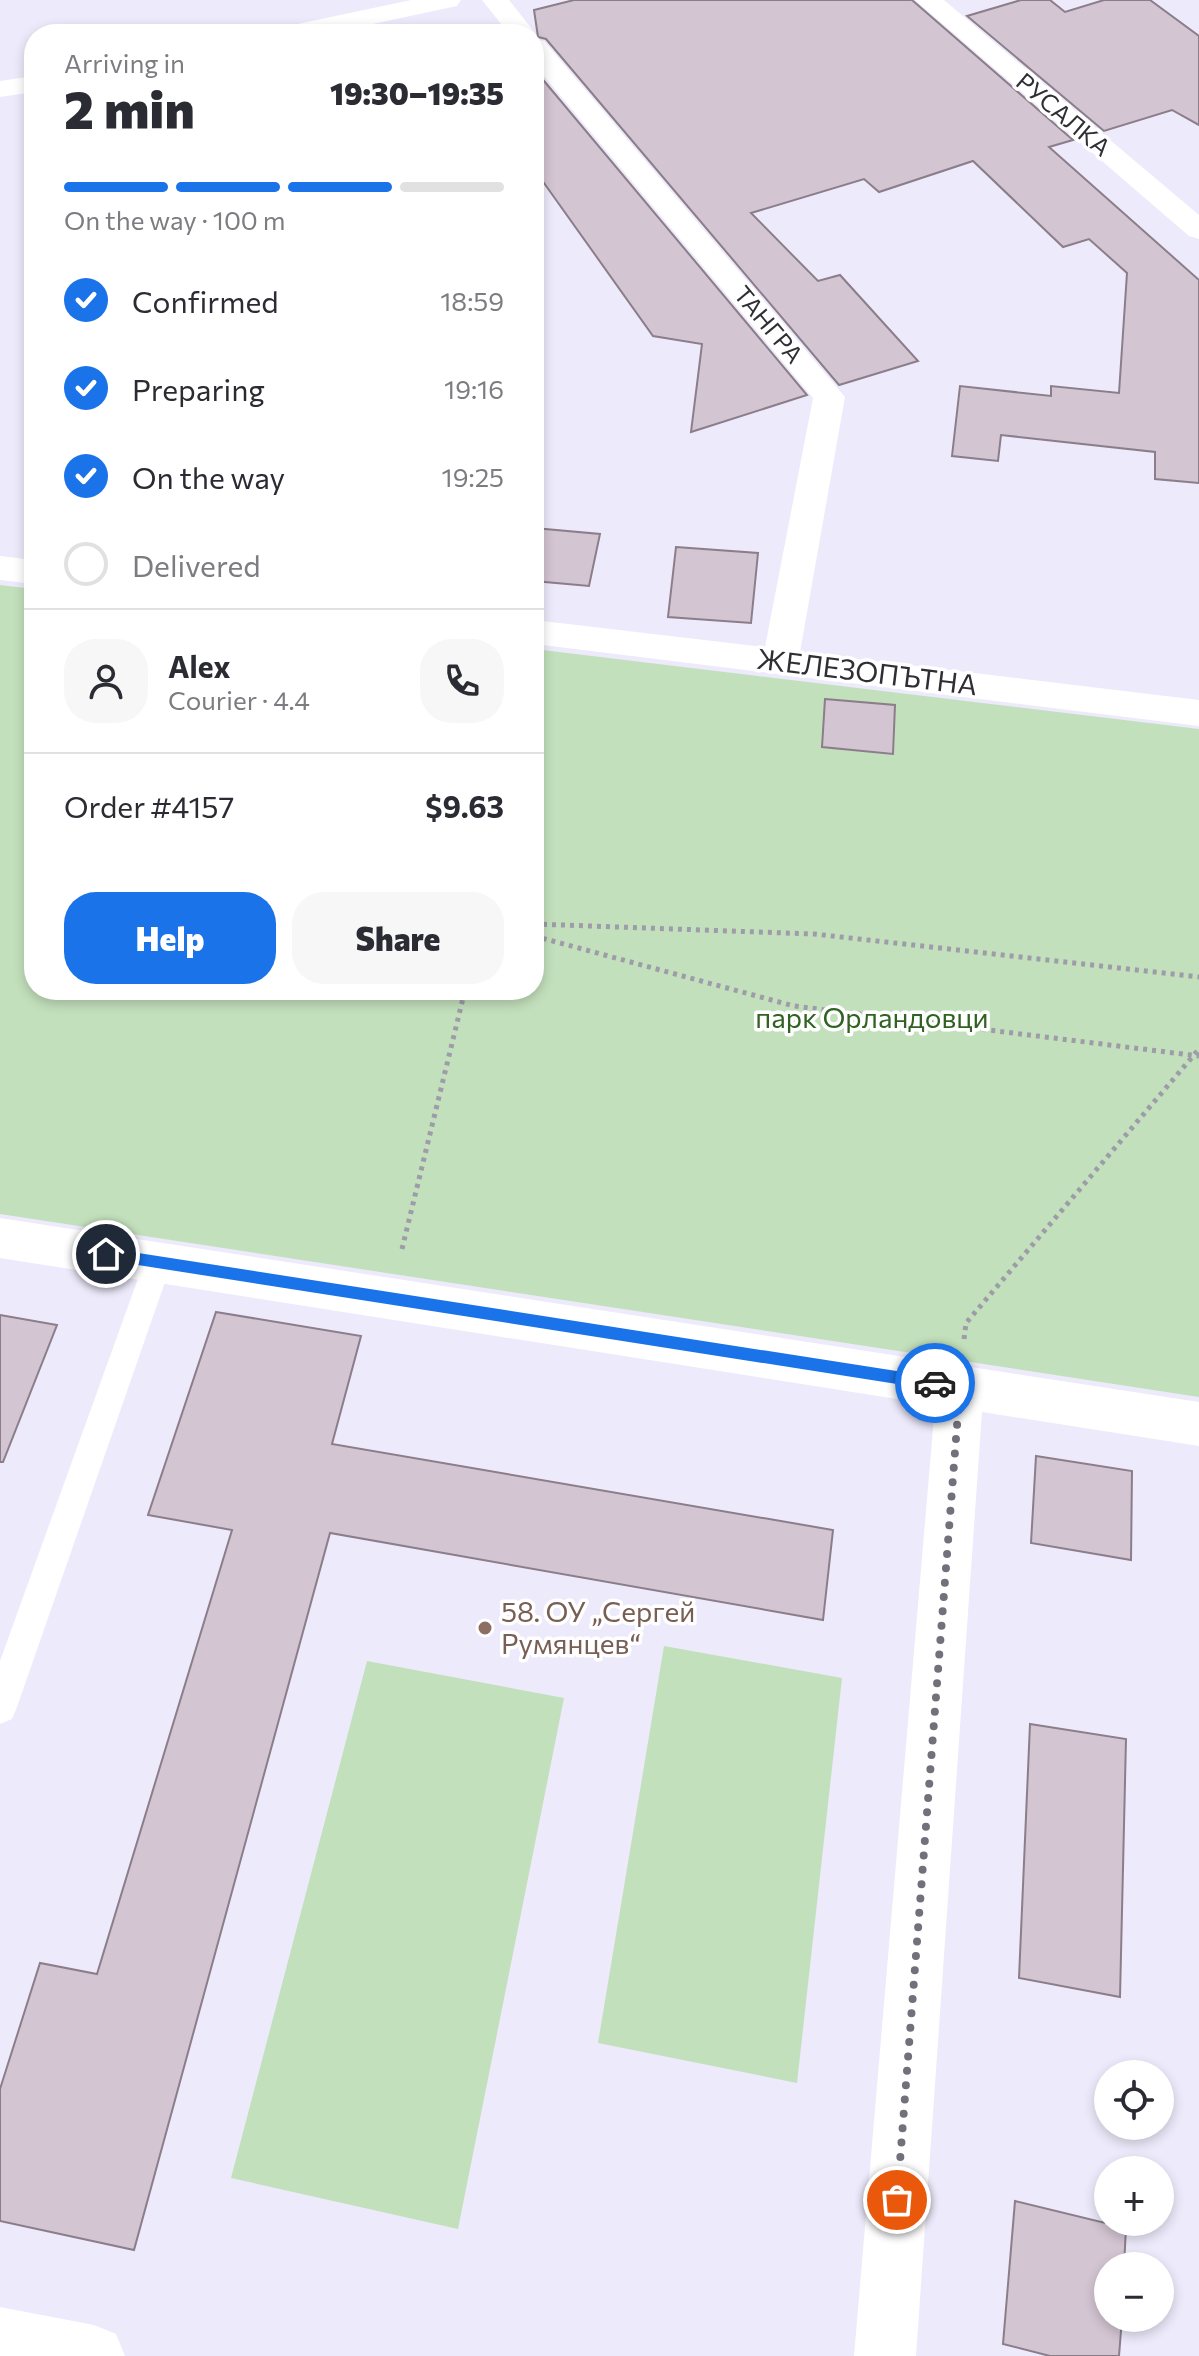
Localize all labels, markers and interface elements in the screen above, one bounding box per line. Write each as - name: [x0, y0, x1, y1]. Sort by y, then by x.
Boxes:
- text: Arriving in: [64, 47, 185, 78]
- street label: РУСАЛКА: [1011, 66, 1117, 161]
- text: 19:30–19:35: [330, 74, 504, 111]
- text: 2 min: [64, 76, 195, 140]
- text: On the way · 100 m: [64, 204, 286, 235]
- icon: check: [64, 278, 108, 322]
- street label: ТАНГРА: [729, 280, 810, 369]
- text: Confirmed: [132, 282, 279, 319]
- text: 18:59: [440, 285, 504, 316]
- icon: check: [64, 366, 108, 410]
- text: Preparing: [132, 370, 265, 407]
- text: 19:16: [444, 373, 504, 404]
- icon: check: [64, 454, 108, 498]
- text: On the way: [132, 458, 285, 495]
- text: 19:25: [442, 461, 504, 492]
- text: Delivered: [132, 546, 261, 583]
- button: person: [64, 639, 148, 723]
- button: phone: [420, 639, 504, 723]
- street label: ЖЕЛЕЗОПЪТНА: [755, 641, 979, 701]
- text: Alex: [168, 647, 231, 684]
- text: Courier · 4.4: [168, 684, 310, 715]
- text: Order #4157: [64, 787, 234, 824]
- text: $9.63: [425, 787, 504, 824]
- button: Help: [64, 892, 276, 984]
- button: Share: [292, 892, 504, 984]
- park label: парк Орландовци: [755, 1000, 989, 1034]
- pin: [72, 1220, 140, 1288]
- icon: home: [84, 1232, 128, 1276]
- courier: [895, 1343, 975, 1423]
- icon: car: [913, 1361, 957, 1405]
- place label: 58. ОУ „Сергей Румянцев“: [501, 1594, 695, 1660]
- marker: 58. ОУ „Сергей Румянцев“: [476, 1619, 494, 1637]
- map controls: [1094, 2060, 1174, 2332]
- button: locate: [1094, 2060, 1174, 2140]
- button: +: [1094, 2156, 1174, 2236]
- pin: [863, 2166, 931, 2234]
- icon: bag: [875, 2178, 919, 2222]
- button: −: [1094, 2252, 1174, 2332]

